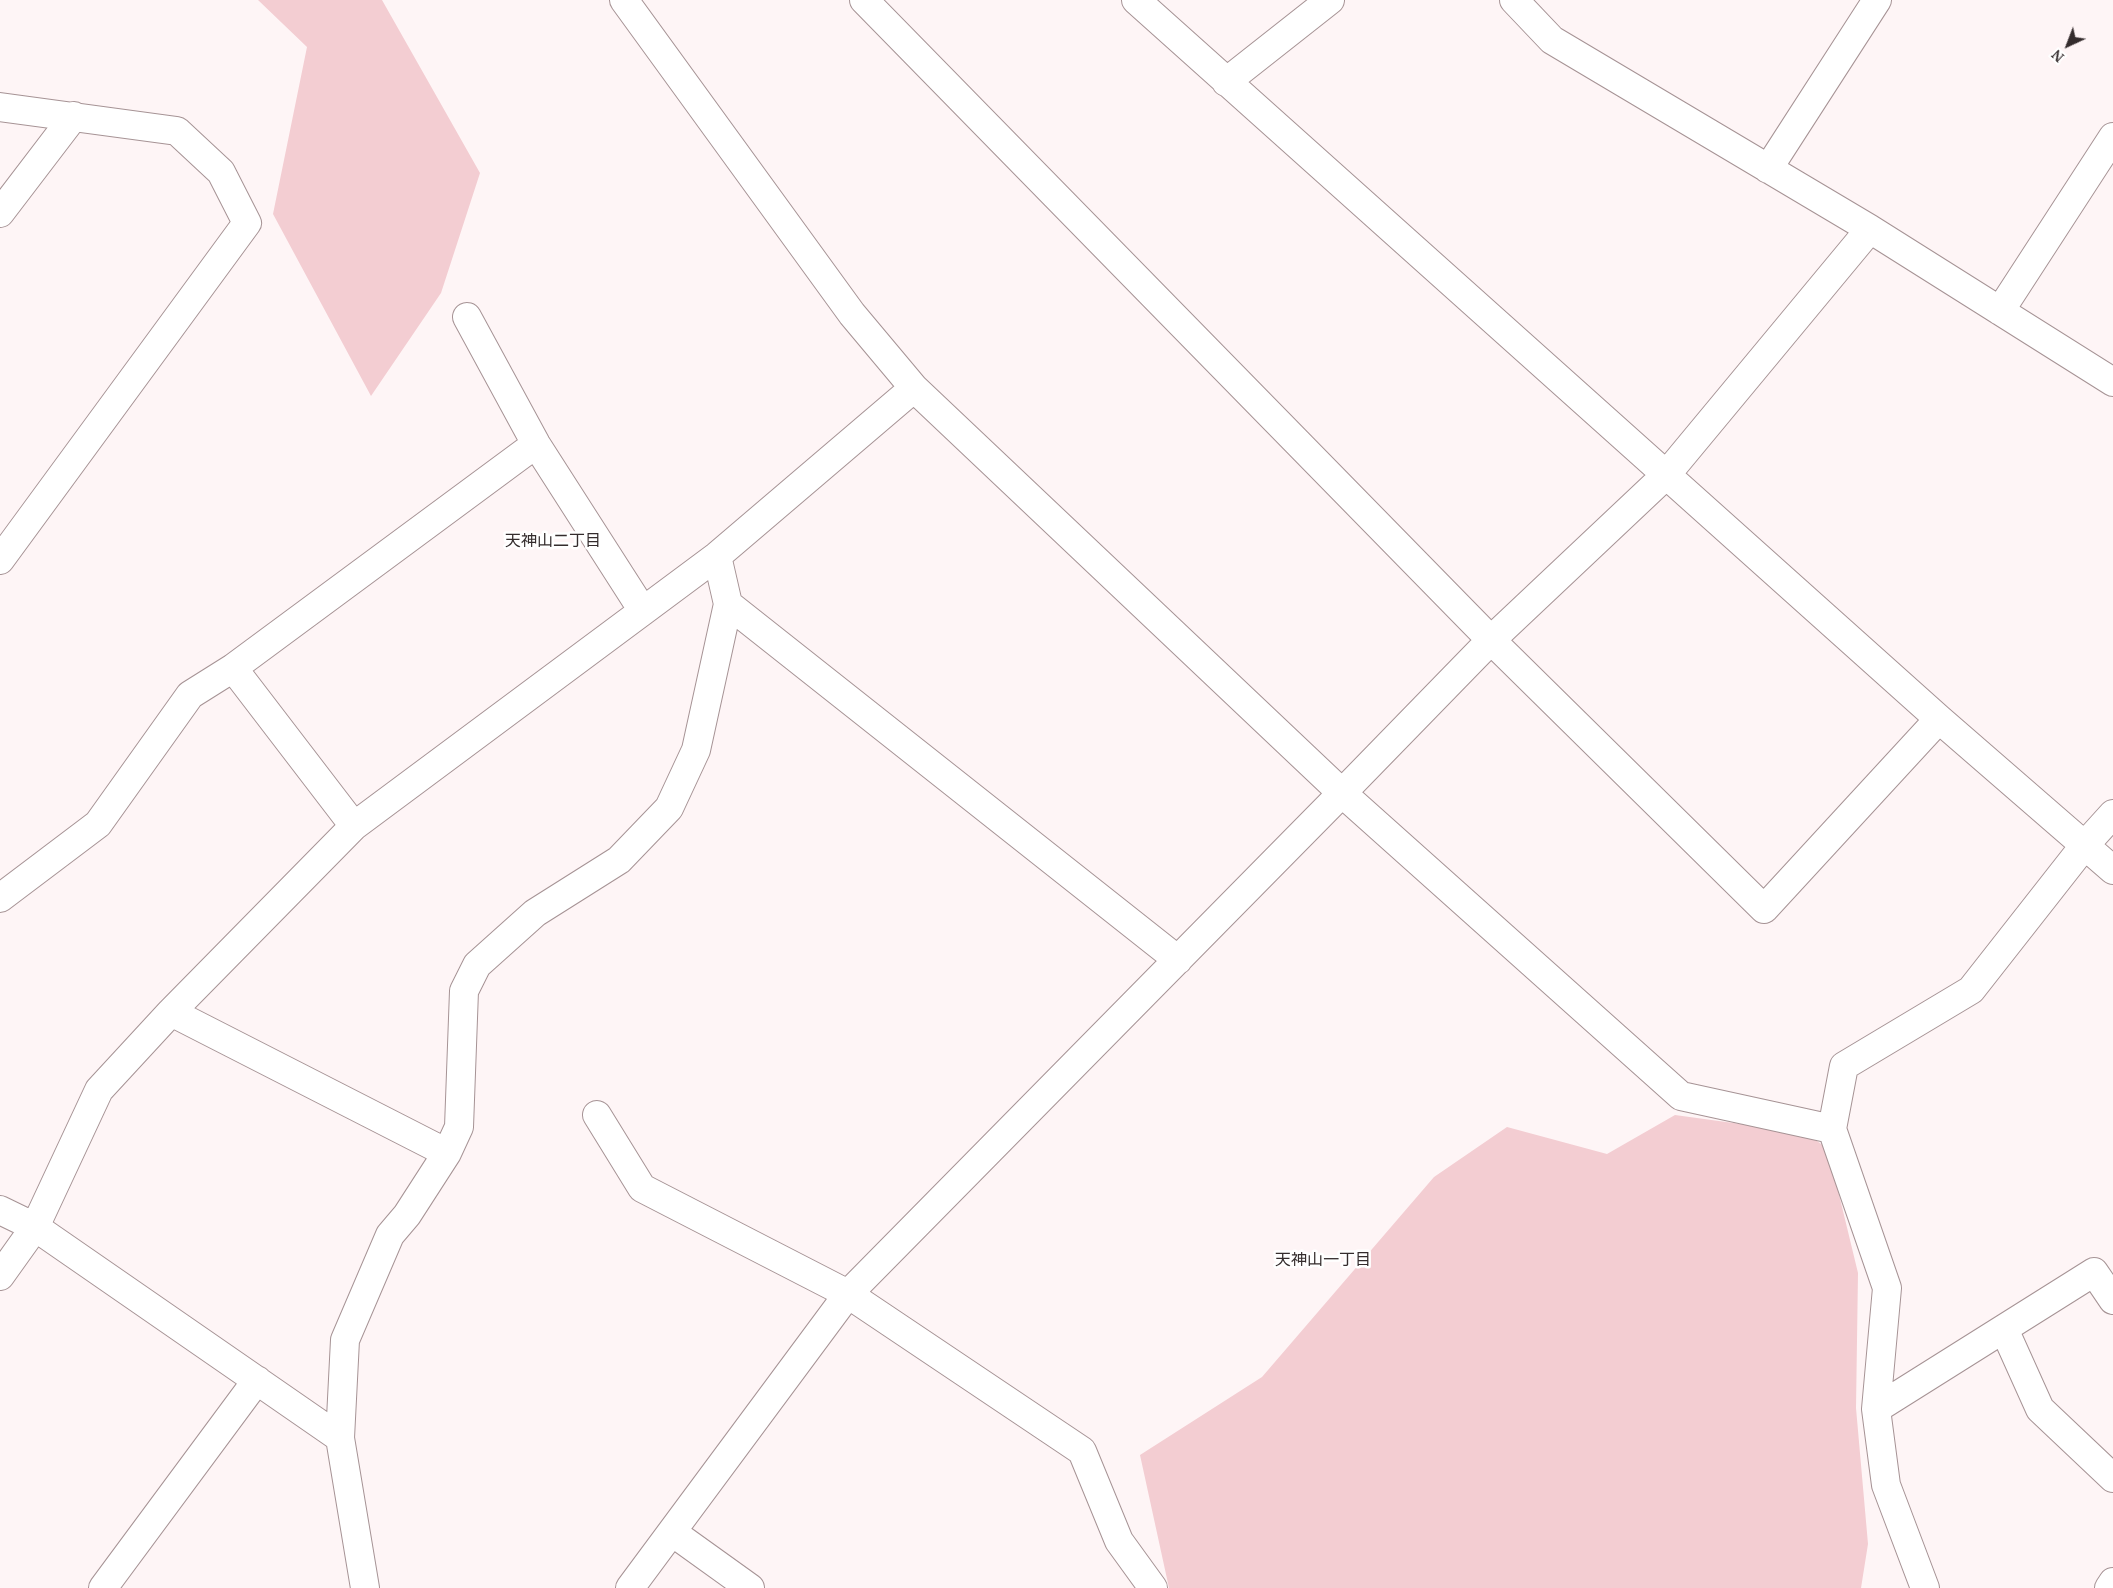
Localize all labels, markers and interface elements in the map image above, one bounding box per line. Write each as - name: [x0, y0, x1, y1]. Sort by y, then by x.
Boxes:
- north arrow: [2043, 20, 2093, 70]
- text: N: [2047, 46, 2068, 67]
- district label: 天神山二丁目: [505, 531, 601, 551]
- district label: 天神山一丁目: [1275, 1250, 1371, 1270]

